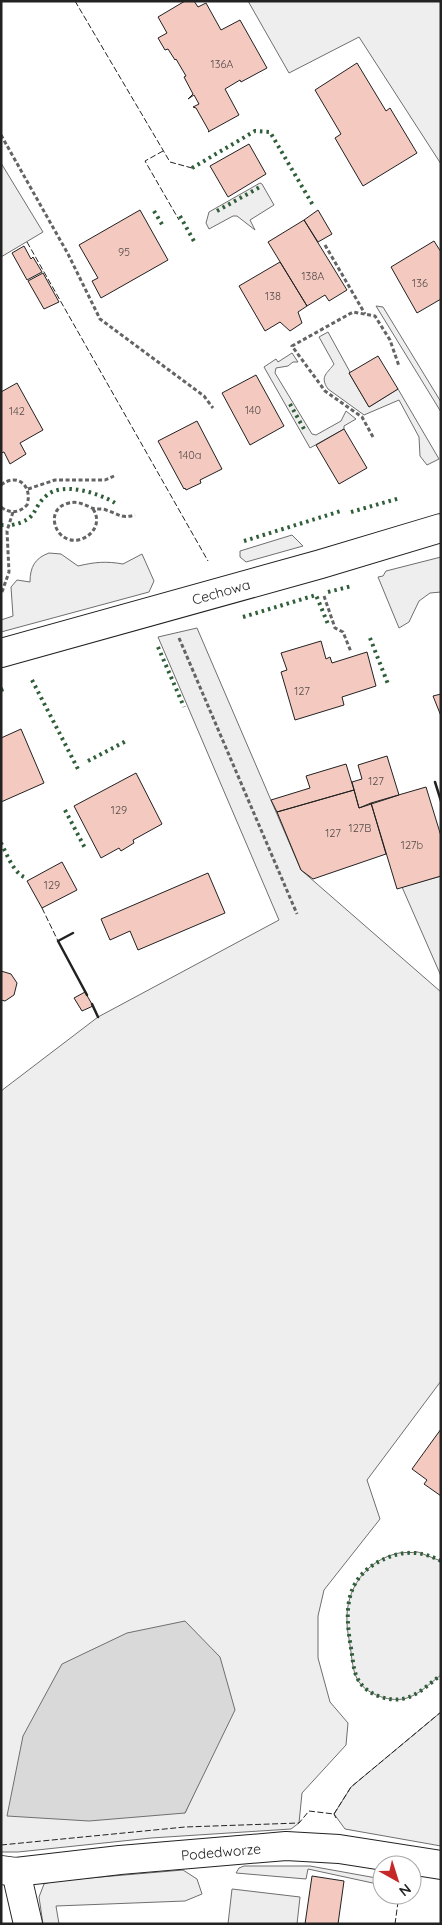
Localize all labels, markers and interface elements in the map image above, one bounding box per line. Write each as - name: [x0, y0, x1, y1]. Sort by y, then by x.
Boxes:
- house number: 136A: [211, 57, 233, 71]
- house number: 95: [118, 245, 130, 259]
- house number: 138A: [302, 269, 324, 283]
- house number: 136: [412, 276, 428, 290]
- house number: 138: [265, 289, 281, 303]
- house number: 140: [245, 403, 261, 417]
- house number: 142: [9, 404, 25, 418]
- house number: 140a: [179, 448, 201, 462]
- street label: Cechowa: [190, 575, 252, 609]
- house number: 127: [294, 684, 310, 698]
- house number: 127: [368, 774, 384, 788]
- house number: 129: [111, 803, 127, 817]
- house number: 127B: [349, 821, 371, 835]
- house number: 127: [325, 826, 341, 840]
- house number: 127b: [401, 838, 423, 852]
- house number: 129: [44, 878, 60, 892]
- street label: Podedworze: [180, 1840, 262, 1864]
- north arrow: [372, 1855, 422, 1905]
- text: N: [396, 1880, 415, 1900]

